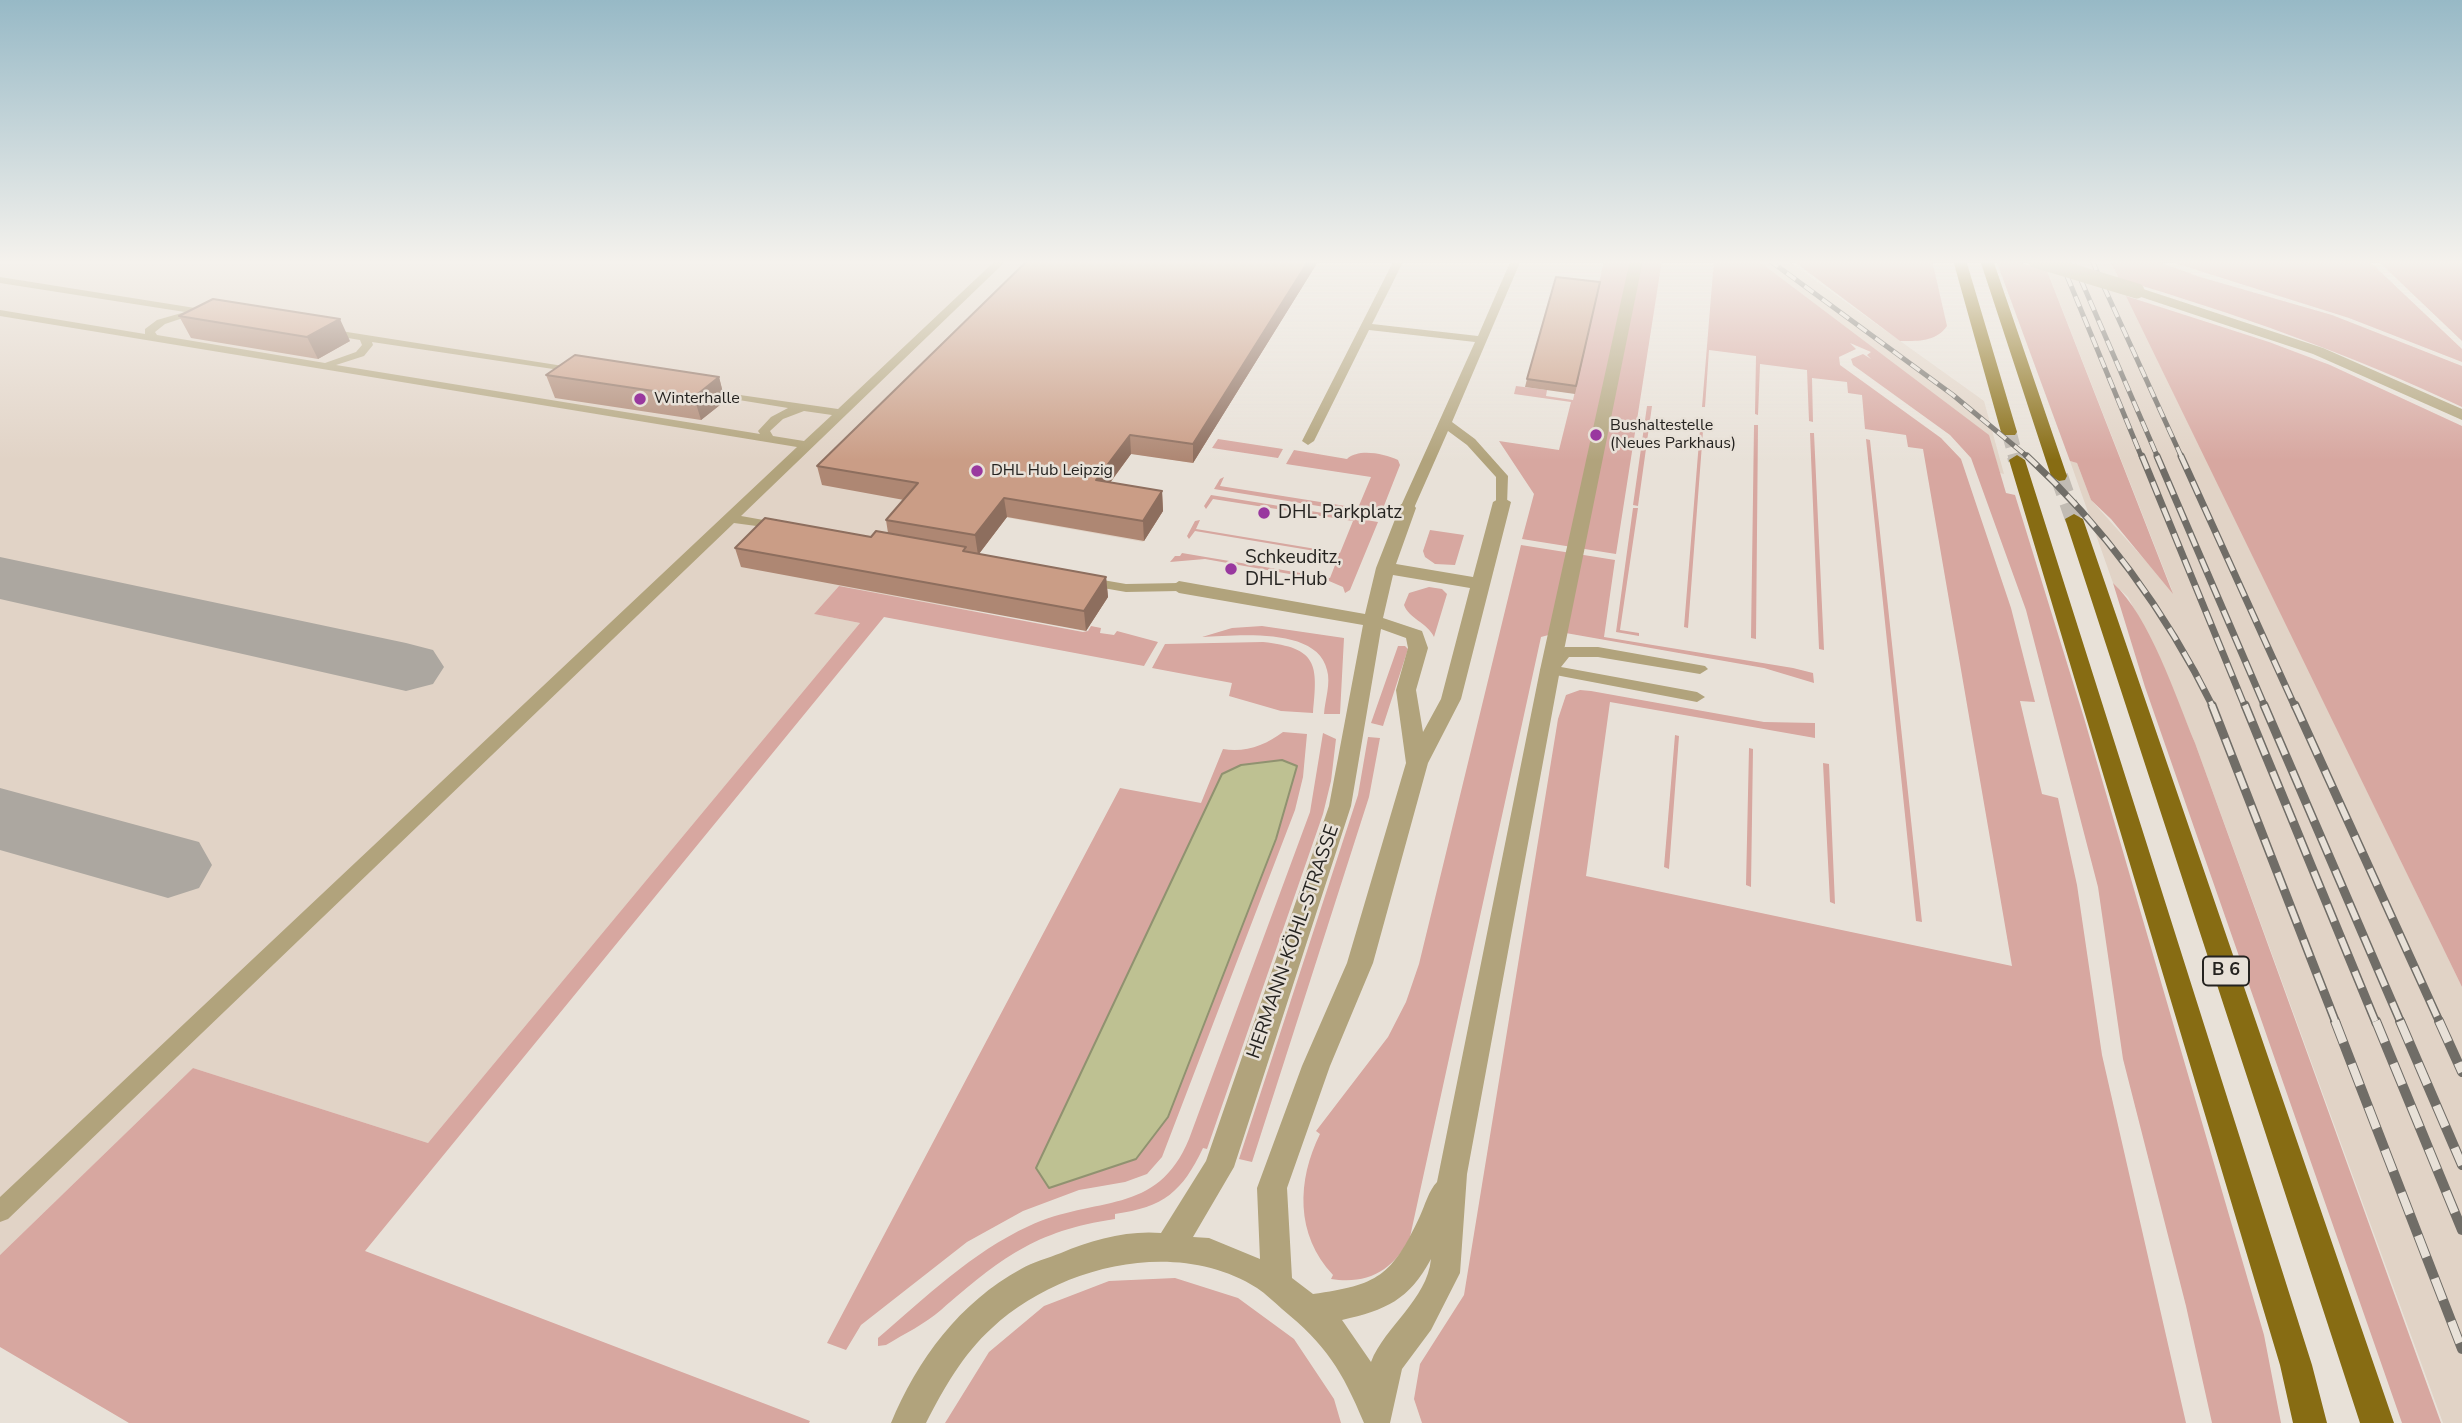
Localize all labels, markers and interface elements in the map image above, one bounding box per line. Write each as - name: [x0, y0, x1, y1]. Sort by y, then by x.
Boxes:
- place label: Winterhalle: [654, 389, 740, 409]
- marker: Winterhalle: [632, 391, 648, 407]
- place label: Bushaltestelle (Neues Parkhaus): [1610, 416, 1736, 454]
- marker: Bushaltestelle (Neues Parkhaus): [1588, 427, 1604, 443]
- place label: DHL Hub Leipzig: [991, 461, 1113, 481]
- marker: DHL Hub Leipzig: [969, 463, 985, 479]
- place label: DHL Parkplatz: [1278, 502, 1402, 524]
- marker: DHL Parkplatz: [1256, 505, 1272, 521]
- place label: Schkeuditz, DHL-Hub: [1245, 547, 1342, 591]
- marker: Schkeuditz, DHL-Hub: [1223, 561, 1239, 577]
- street label: HERMANN-KÖHL-STRASSE: [1243, 822, 1345, 1062]
- road number: B 6: [2203, 956, 2249, 986]

